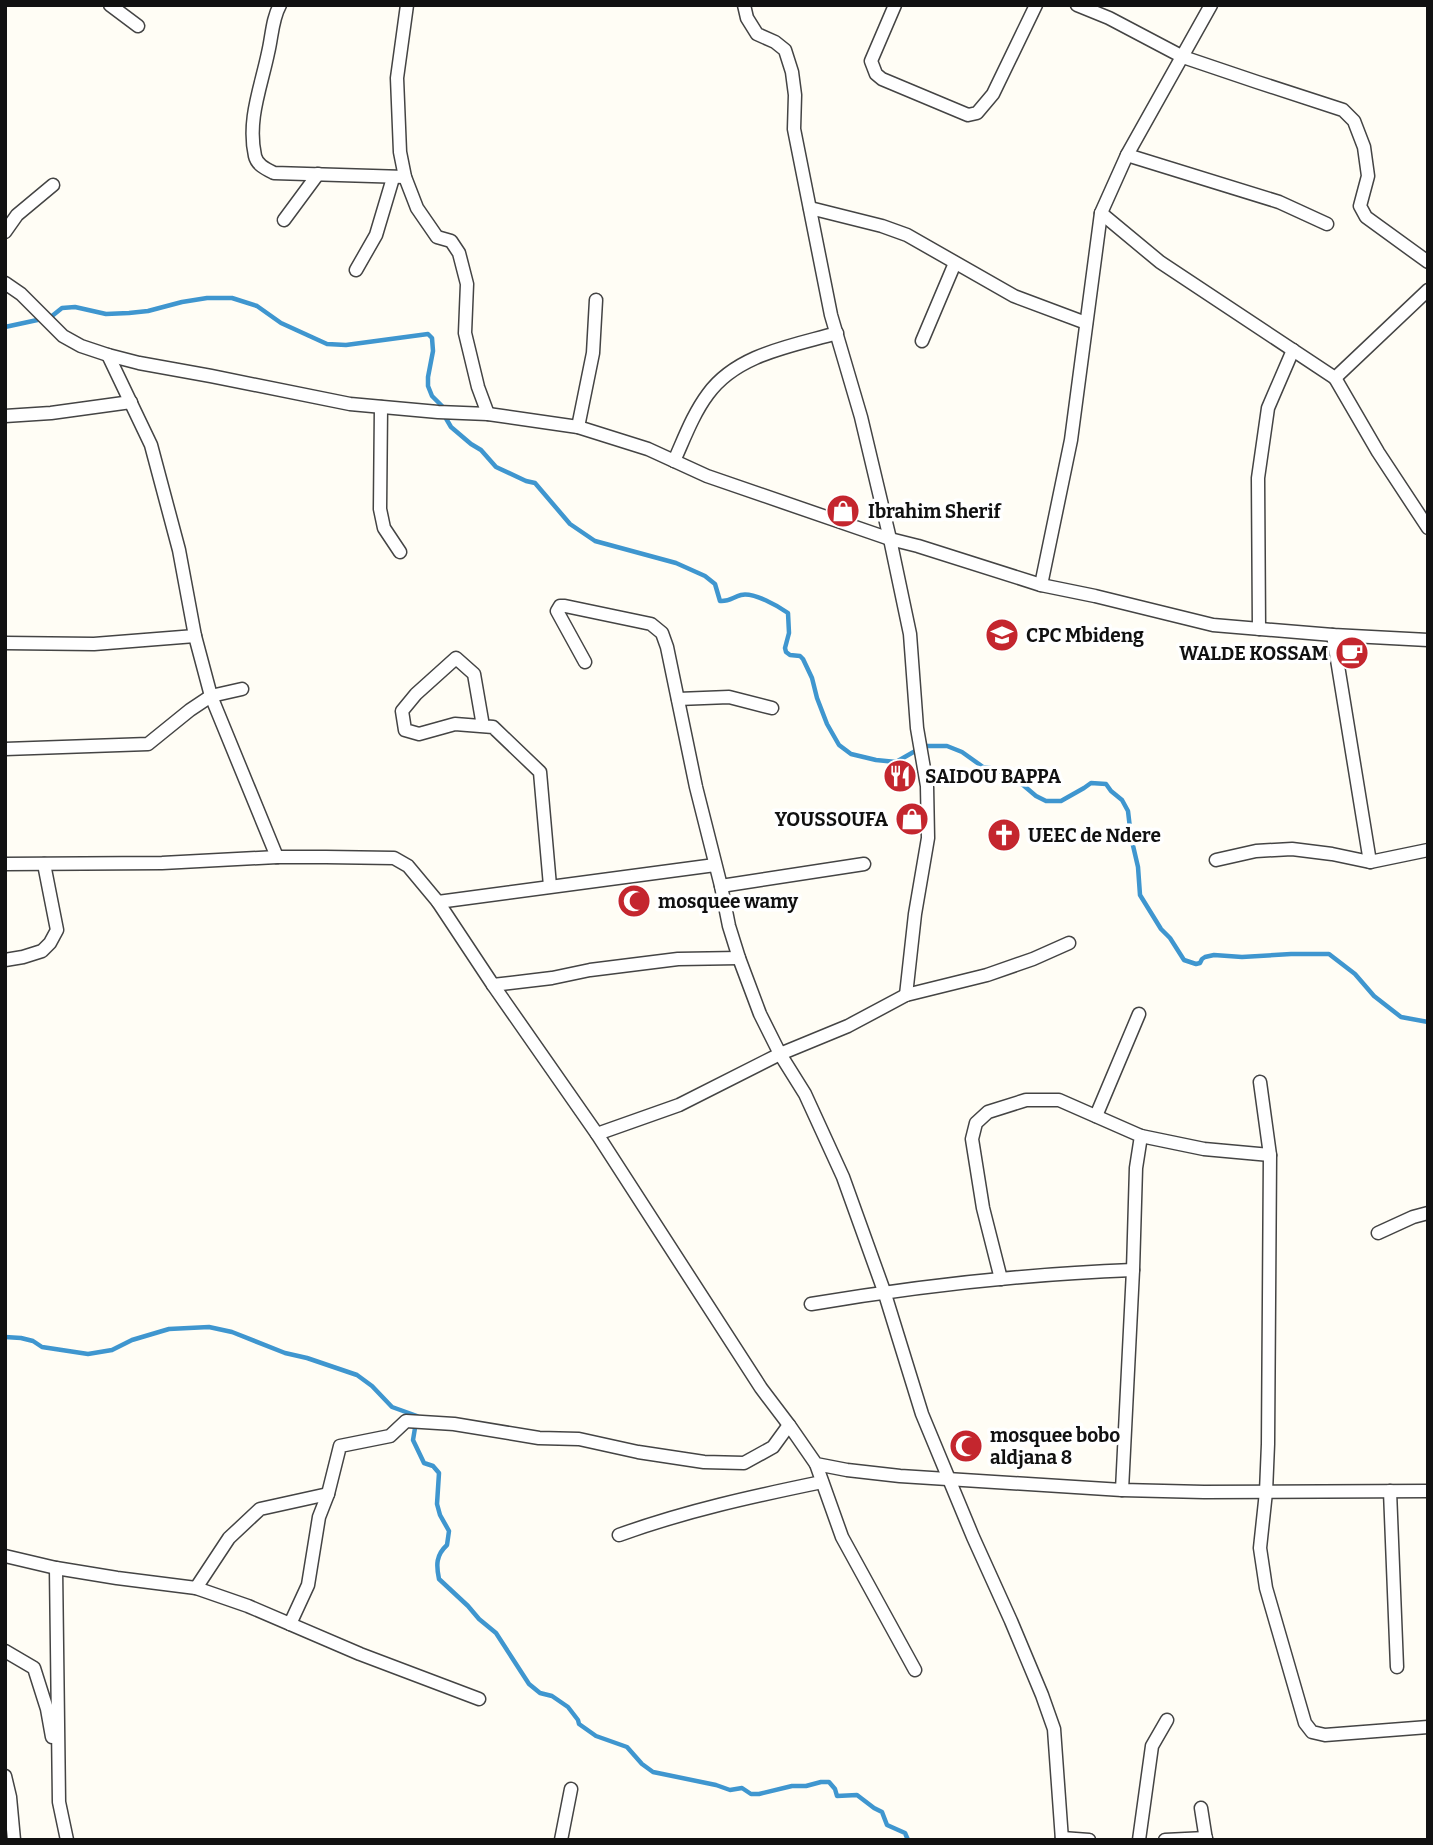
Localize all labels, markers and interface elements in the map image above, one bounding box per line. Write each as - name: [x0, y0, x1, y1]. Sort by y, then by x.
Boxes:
- shop icon: Ibrahim Sherif: [824, 492, 862, 530]
- place label: Ibrahim Sherif: [868, 500, 1002, 523]
- school or university icon: CPC Mbideng: [983, 616, 1021, 654]
- place label: CPC Mbideng: [1026, 624, 1144, 647]
- cafe icon: WALDE KOSSAM: [1333, 634, 1371, 672]
- place label: WALDE KOSSAM: [1179, 642, 1328, 665]
- restaurant icon: SAIDOU BAPPA: [881, 757, 919, 795]
- place label: SAIDOU BAPPA: [925, 765, 1061, 788]
- shop icon: YOUSSOUFA: [893, 800, 931, 838]
- place label: YOUSSOUFA: [775, 808, 888, 831]
- church icon: UEEC de Ndere: [985, 816, 1023, 854]
- place label: UEEC de Ndere: [1028, 824, 1161, 847]
- mosque icon: mosquee wamy: [615, 882, 653, 920]
- place label: mosquee wamy: [658, 890, 799, 913]
- place label: mosquee bobo aldjana 8: [990, 1424, 1120, 1469]
- mosque icon: mosquee bobo aldjana 8: [947, 1427, 985, 1465]

